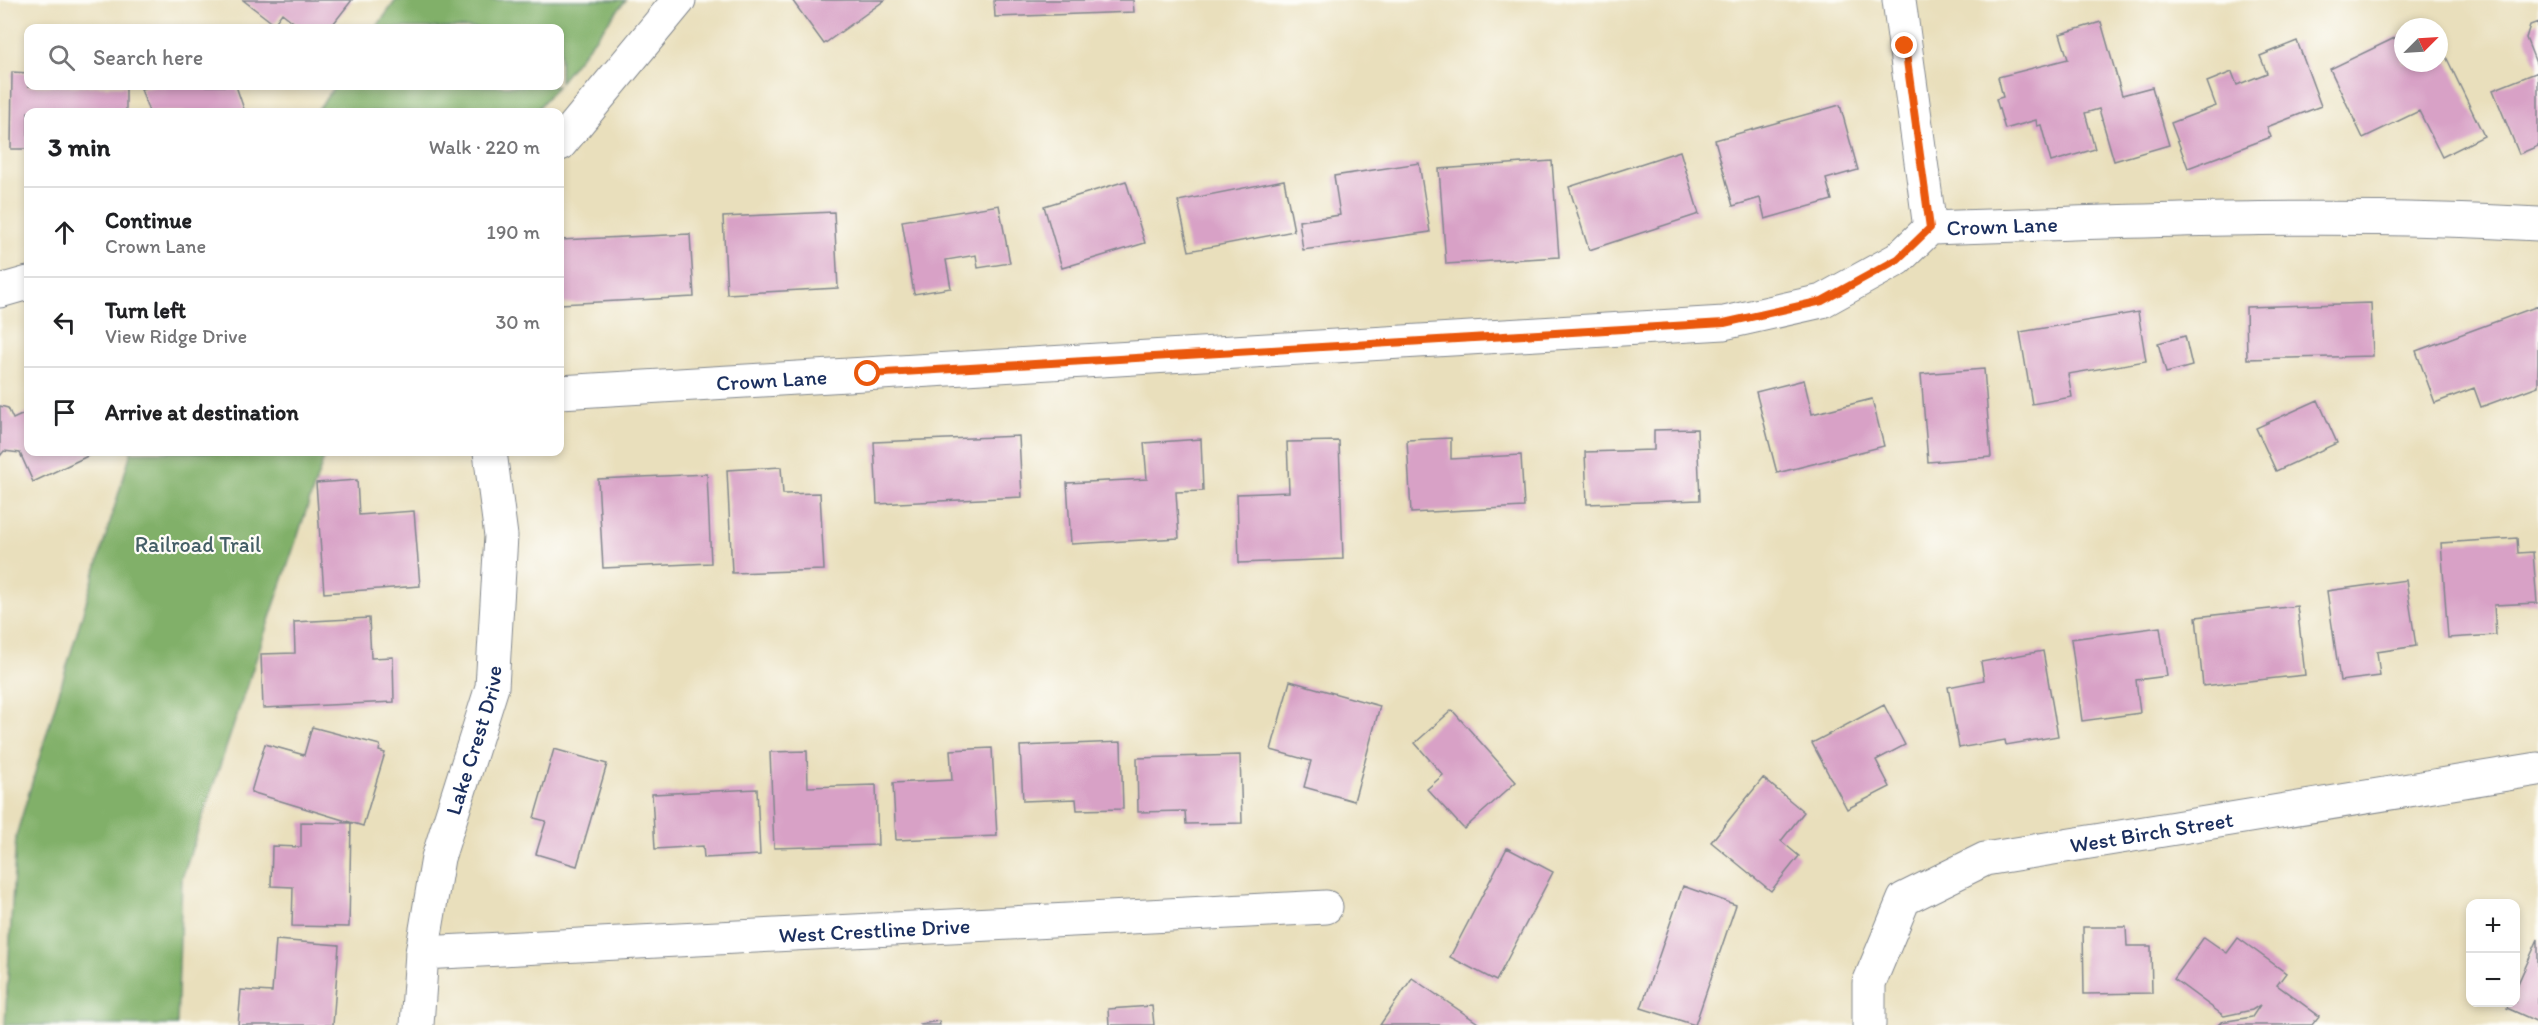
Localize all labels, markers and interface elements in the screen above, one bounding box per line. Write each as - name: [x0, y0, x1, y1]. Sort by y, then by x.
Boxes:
- north arrow: [2394, 18, 2448, 72]
- search box: [24, 24, 564, 90]
- route end: [1891, 32, 1917, 58]
- icon: search: [45, 41, 78, 74]
- text: Search here: [93, 44, 203, 71]
- text: 3 min: [48, 131, 110, 163]
- text: Walk · 220 m: [429, 135, 540, 159]
- text: Continue: [105, 207, 192, 234]
- street label: Crown Lane: [1946, 211, 2058, 241]
- icon: ahead: [48, 216, 81, 249]
- text: 190 m: [487, 220, 540, 244]
- text: Crown Lane: [105, 234, 206, 258]
- text: Turn left: [105, 297, 186, 324]
- icon: left: [48, 306, 81, 339]
- text: 30 m: [495, 310, 540, 334]
- text: View Ridge Drive: [105, 324, 247, 348]
- route start: [854, 360, 880, 386]
- street label: Crown Lane: [715, 363, 828, 397]
- icon: arrive: [48, 396, 81, 429]
- text: Arrive at destination: [105, 399, 299, 426]
- park label: Railroad Trail: [135, 531, 261, 558]
- street label: Lake Crest Drive: [439, 665, 507, 818]
- street label: West Birch Street: [2068, 806, 2235, 859]
- map controls: [2466, 899, 2520, 1007]
- button: +: [2466, 899, 2520, 953]
- street label: West Crestline Drive: [778, 912, 971, 949]
- button: −: [2466, 953, 2520, 1007]

